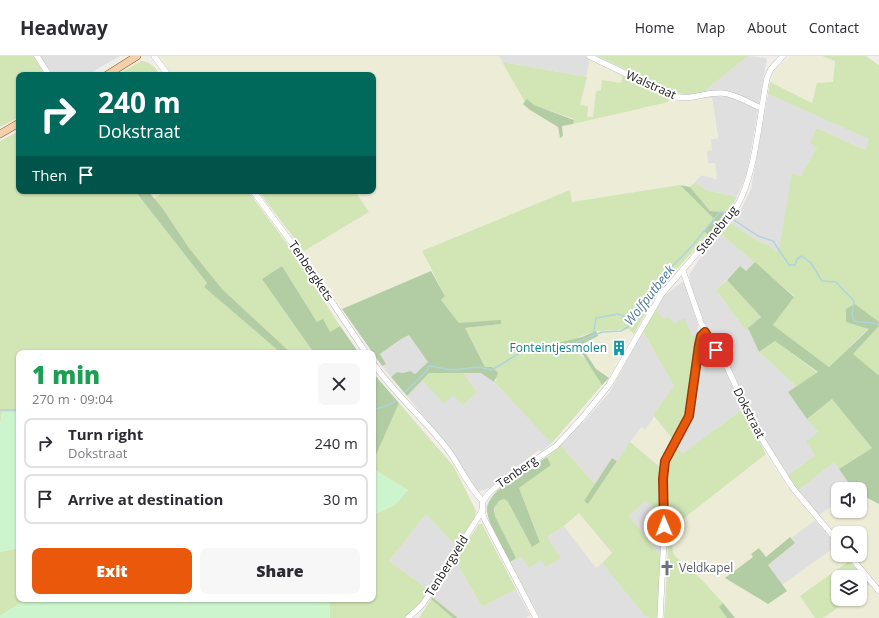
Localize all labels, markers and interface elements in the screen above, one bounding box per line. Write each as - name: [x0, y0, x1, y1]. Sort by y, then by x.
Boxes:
- text: Headway: [20, 15, 108, 41]
- text: Home: [635, 18, 674, 37]
- text: Map: [696, 18, 725, 37]
- text: About: [747, 18, 787, 37]
- text: Contact: [809, 18, 859, 37]
- street label: Walstraat: [623, 66, 679, 103]
- text: 240 m: [98, 83, 181, 121]
- icon: right: [32, 88, 84, 140]
- text: Dokstraat: [98, 119, 180, 143]
- icon: arrive: [75, 164, 97, 186]
- text: Then: [32, 165, 67, 185]
- street label: Stenebrug: [692, 201, 742, 258]
- street label: Tenbergkets: [285, 237, 338, 304]
- water label: Wolfputbeek: [620, 261, 679, 329]
- pin: [699, 333, 733, 367]
- place label: Fonteintjesmolen: [510, 339, 607, 356]
- building icon: Fonteintjesmolen: [610, 339, 628, 357]
- icon: arrive: [705, 339, 727, 361]
- text: 1 min: [32, 358, 100, 391]
- button: close: [318, 363, 360, 405]
- street label: Dokstraat: [729, 385, 769, 441]
- text: 270 m · 09:04: [32, 390, 113, 408]
- text: Turn right: [68, 424, 143, 444]
- icon: right: [34, 432, 56, 454]
- text: 240 m: [314, 433, 358, 453]
- text: Dokstraat: [68, 444, 127, 462]
- street label: Tenberg: [493, 451, 541, 492]
- map controls: [831, 482, 867, 606]
- button: sound: [831, 482, 867, 518]
- icon: arrive: [34, 488, 56, 510]
- text: Arrive at destination: [68, 489, 223, 509]
- text: 30 m: [323, 489, 358, 509]
- position arrow: [643, 505, 685, 547]
- button: search: [831, 526, 867, 562]
- street label: Tenbergveld: [421, 532, 472, 600]
- button: Exit: [32, 548, 192, 594]
- button: Share: [200, 548, 360, 594]
- church icon: Veldkapel: [658, 559, 676, 577]
- place label: Veldkapel: [679, 559, 733, 576]
- button: layers: [831, 570, 867, 606]

